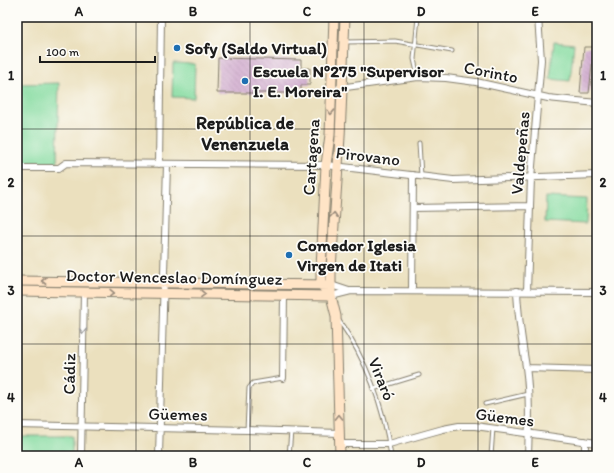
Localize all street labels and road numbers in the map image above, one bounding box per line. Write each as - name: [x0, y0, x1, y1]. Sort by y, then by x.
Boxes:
- street label: Corinto: [462, 57, 520, 87]
- street label: Valdepeñas: [506, 111, 534, 195]
- street label: Cartagena: [298, 118, 324, 196]
- street label: Pirovano: [335, 142, 401, 170]
- street label: Doctor Wenceslao Domínguez: [66, 265, 283, 289]
- street label: Cádiz: [59, 353, 79, 395]
- street label: Viraró: [364, 355, 400, 403]
- street label: Güemes: [148, 403, 208, 425]
- street label: Güemes: [474, 403, 536, 431]

